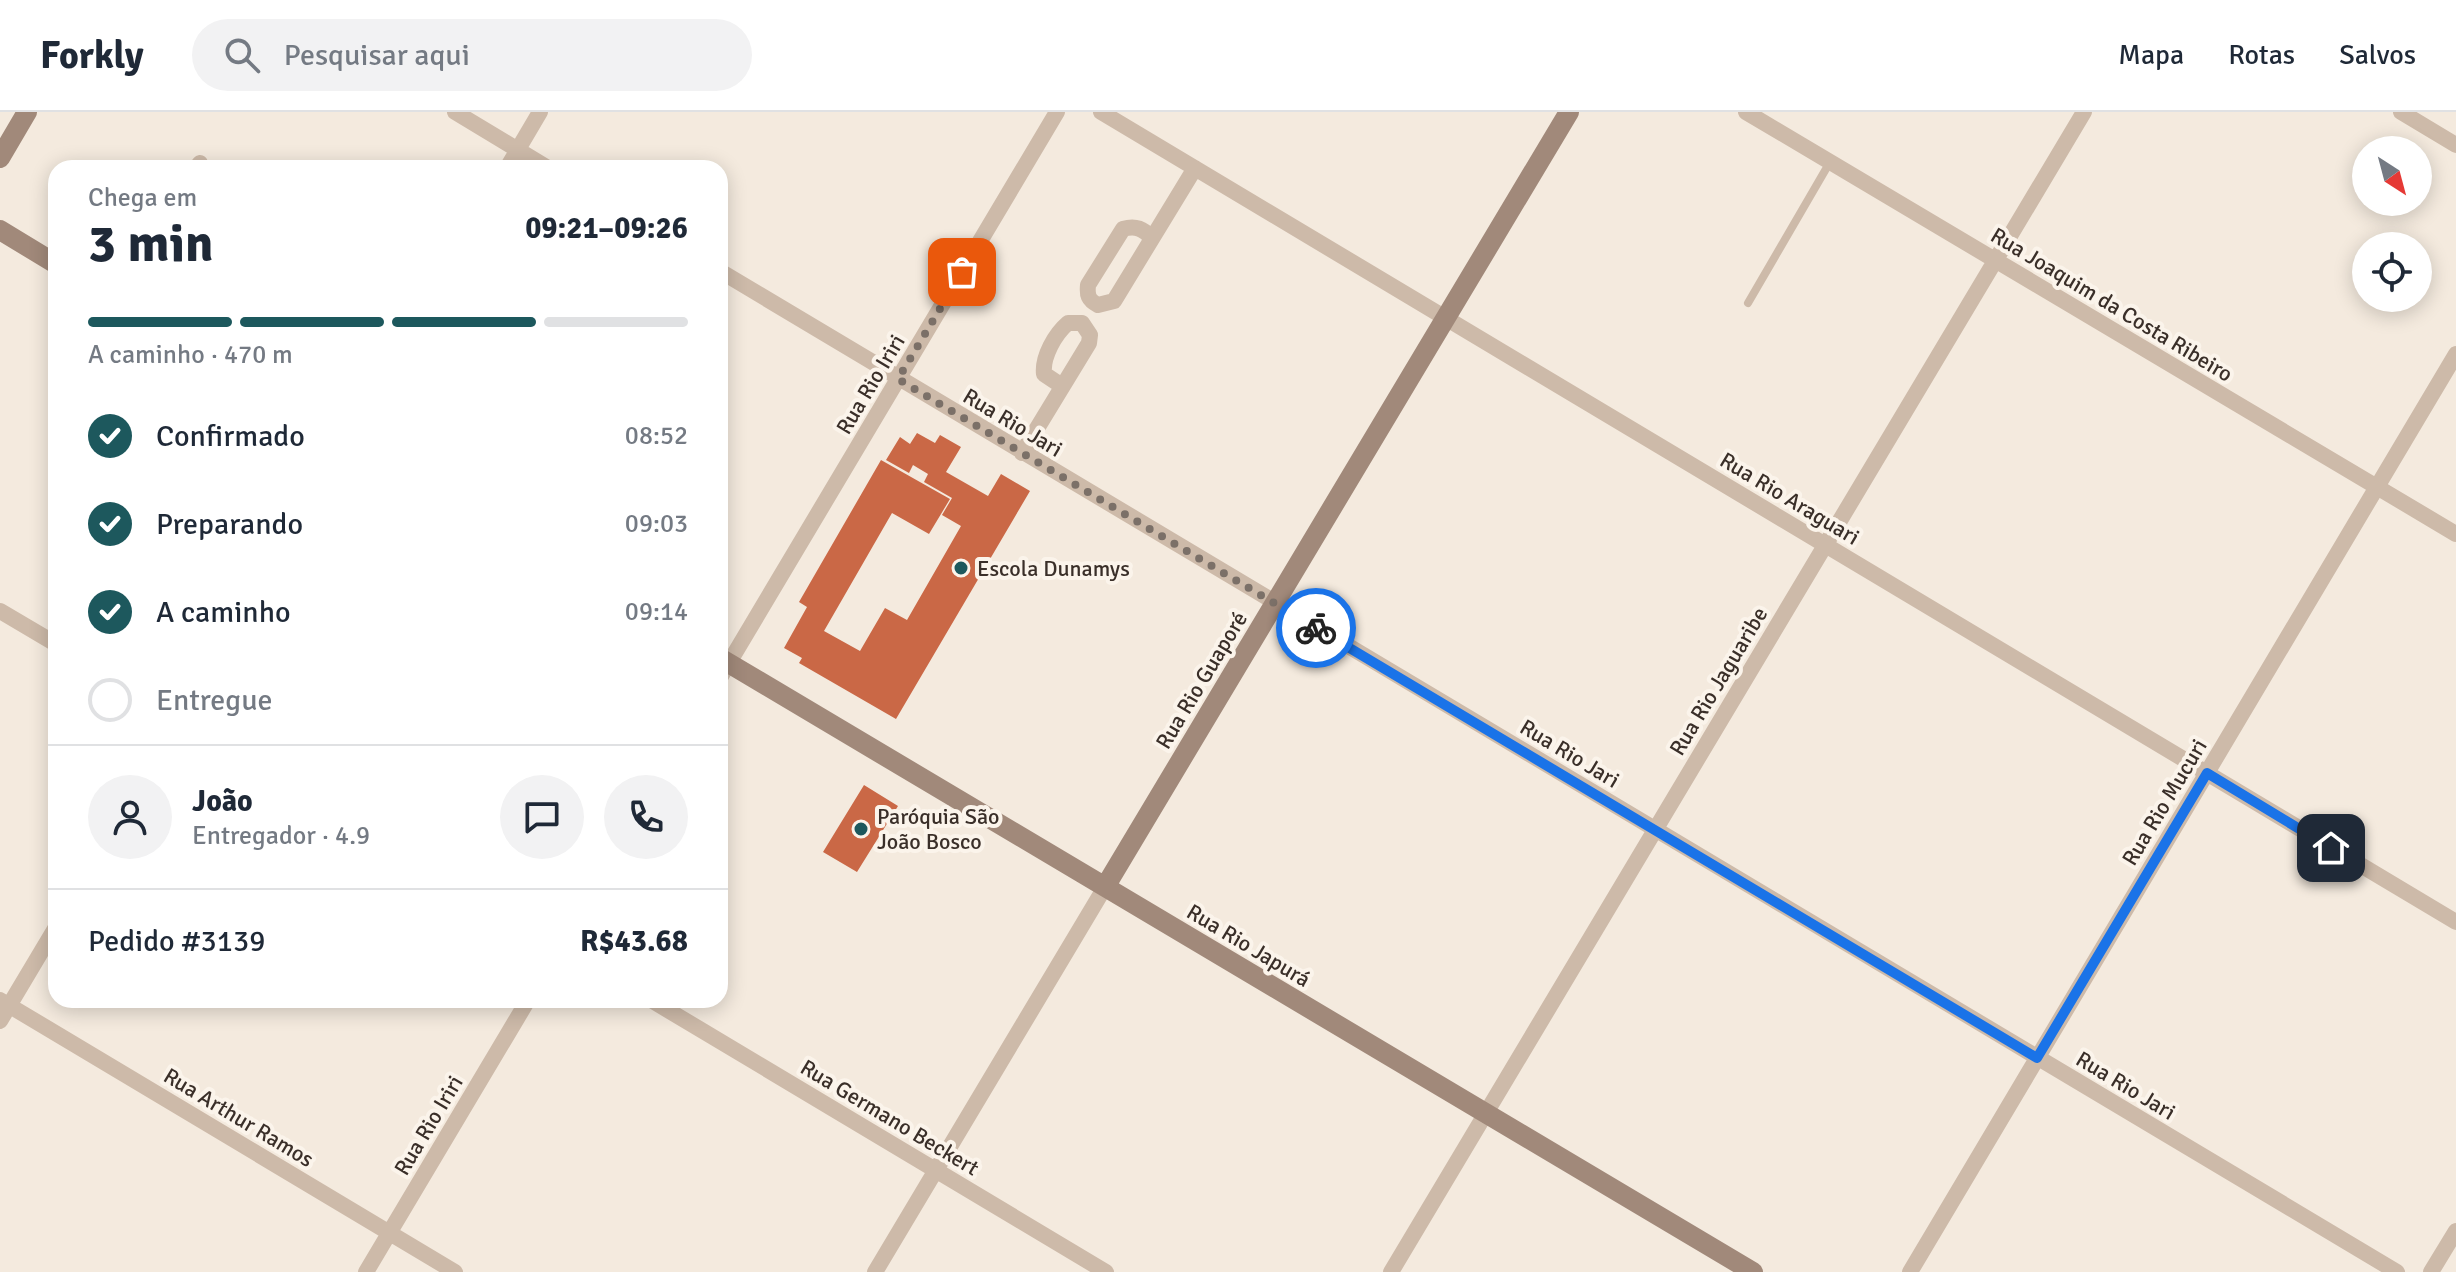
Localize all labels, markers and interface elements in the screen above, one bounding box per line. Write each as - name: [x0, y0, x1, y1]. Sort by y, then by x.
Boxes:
- search box: [192, 19, 752, 91]
- text: Forkly: [40, 32, 144, 79]
- icon: search: [220, 33, 264, 77]
- text: Pesquisar aqui: [284, 37, 470, 74]
- text: Mapa: [2118, 38, 2184, 72]
- text: Rotas: [2228, 38, 2295, 72]
- text: Salvos: [2339, 38, 2416, 72]
- north arrow: [2352, 136, 2432, 216]
- map controls: [2352, 136, 2432, 312]
- text: Chega em: [88, 182, 197, 214]
- text: 09:21–09:26: [525, 210, 688, 247]
- text: 3 min: [88, 212, 214, 276]
- street label: Rua Joaquim da Costa Ribeiro: [1986, 221, 2238, 387]
- button: locate: [2352, 232, 2432, 312]
- pin: [928, 238, 996, 306]
- icon: bag: [940, 250, 984, 294]
- street label: Rua Rio Iriri: [830, 329, 911, 439]
- text: A caminho · 470 m: [88, 339, 293, 371]
- street label: Rua Rio Jari: [958, 382, 1067, 463]
- icon: check: [88, 414, 132, 458]
- text: Confirmado: [156, 418, 305, 455]
- text: 08:52: [625, 420, 688, 452]
- street label: Rua Rio Araguari: [1715, 446, 1864, 551]
- icon: check: [88, 502, 132, 546]
- text: Preparando: [156, 506, 303, 543]
- text: 09:03: [625, 508, 688, 540]
- place label: Escola Dunamys: [977, 555, 1130, 582]
- marker: Escola Dunamys: [952, 559, 970, 577]
- courier: [1276, 588, 1356, 668]
- icon: check: [88, 590, 132, 634]
- text: A caminho: [156, 594, 291, 631]
- text: 09:14: [625, 596, 688, 628]
- street label: Rua Rio Jaguaribe: [1663, 602, 1773, 760]
- icon: bike: [1294, 606, 1338, 650]
- street label: Rua Rio Guaporé: [1150, 607, 1253, 754]
- text: Entregue: [156, 682, 273, 719]
- street label: Rua Rio Jari: [1515, 713, 1624, 794]
- street label: Rua Rio Mucuri: [2116, 734, 2213, 870]
- button: person: [88, 775, 172, 859]
- button: chat: [500, 775, 584, 859]
- button: phone: [604, 775, 688, 859]
- text: João: [192, 783, 253, 820]
- place label: Paróquia São João Bosco: [877, 803, 1000, 855]
- pin: [2297, 814, 2365, 882]
- text: Entregador · 4.9: [192, 820, 370, 852]
- marker: Paróquia São João Bosco: [852, 820, 870, 838]
- icon: home: [2309, 826, 2353, 870]
- street label: Rua Rio Japurá: [1182, 898, 1315, 993]
- text: Pedido #3139: [88, 923, 265, 960]
- text: R$43.68: [580, 923, 688, 960]
- street label: Rua Rio Jari: [2071, 1045, 2180, 1126]
- street label: Rua Germano Beckert: [796, 1053, 984, 1182]
- street label: Rua Arthur Ramos: [159, 1062, 319, 1173]
- street label: Rua Rio Iriri: [388, 1070, 469, 1180]

